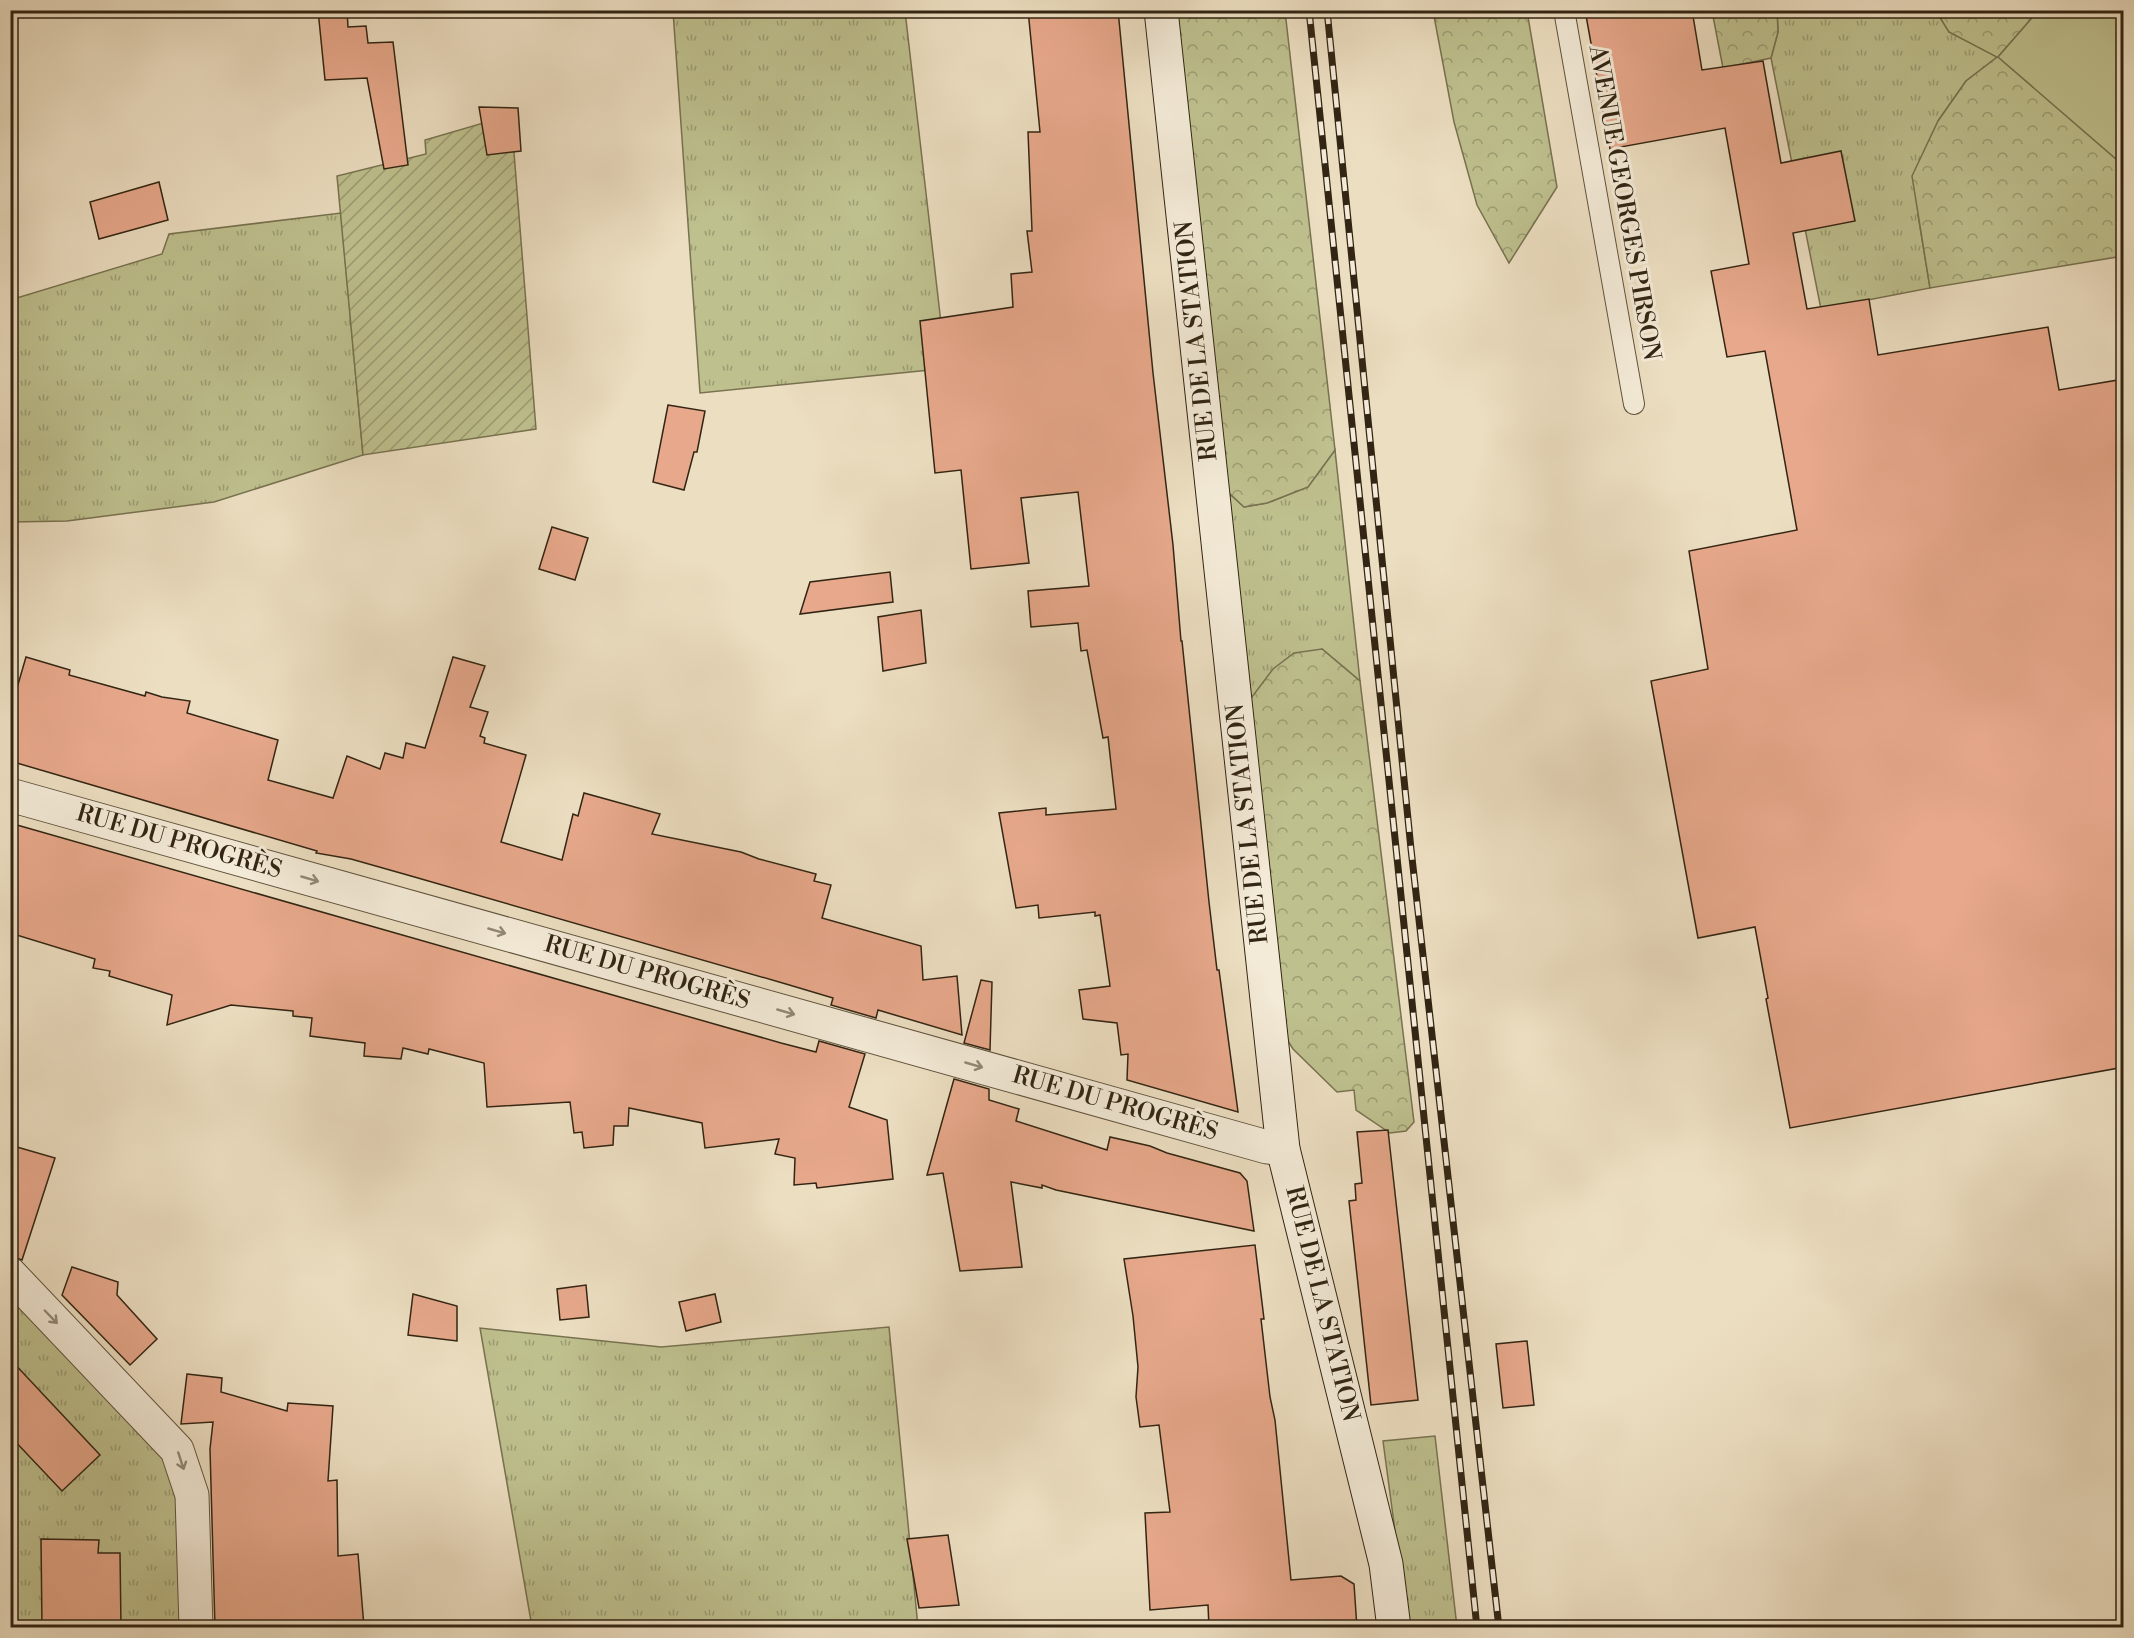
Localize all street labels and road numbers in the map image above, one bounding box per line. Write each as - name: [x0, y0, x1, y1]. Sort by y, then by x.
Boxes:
- street label: AVENUE GEORGES PIRSON: [1581, 42, 1667, 363]
- street label: RUE DE LA STATION: [1169, 219, 1225, 463]
- street label: RUE DE LA STATION: [1220, 702, 1276, 946]
- street label: RUE DU PROGRÈS: [73, 797, 285, 886]
- street label: RUE DU PROGRÈS: [541, 928, 753, 1017]
- street label: RUE DU PROGRÈS: [1009, 1059, 1221, 1148]
- street label: RUE DE LA STATION: [1278, 1183, 1366, 1425]

